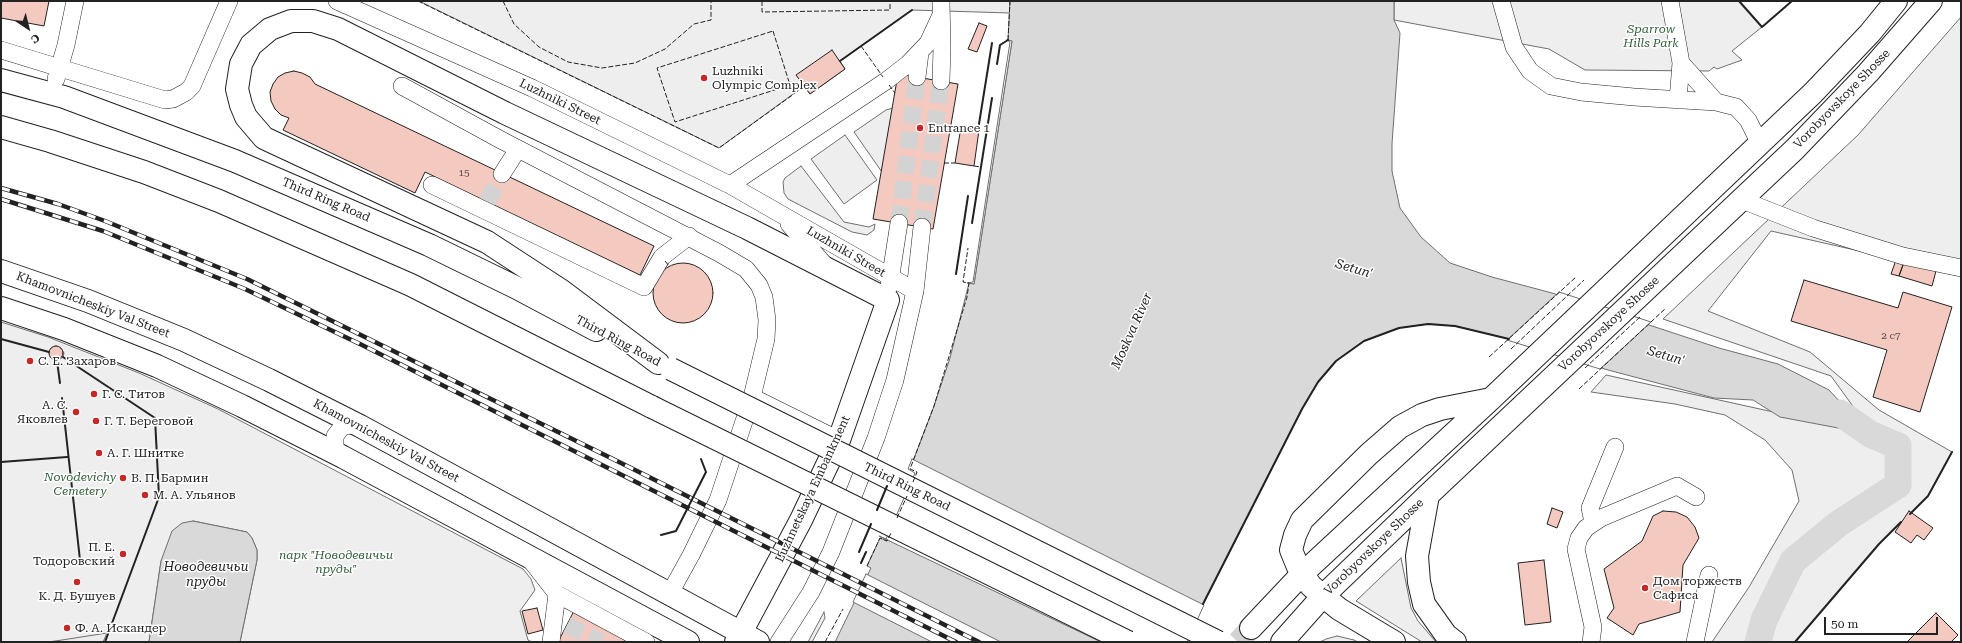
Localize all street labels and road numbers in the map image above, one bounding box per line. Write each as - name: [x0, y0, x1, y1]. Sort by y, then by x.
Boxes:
- street label: Vorobyovskoye Shosse: [1791, 46, 1893, 152]
- street label: Luzhniki Street: [517, 76, 603, 128]
- street label: Third Ring Road: [280, 175, 372, 225]
- street label: Luzhniki Street: [804, 224, 888, 280]
- street label: Khamovnicheskiy Val Street: [14, 269, 172, 341]
- street label: Vorobyovskoye Shosse: [1556, 274, 1662, 374]
- street label: Third Ring Road: [573, 312, 663, 370]
- street label: Khamovnicheskiy Val Street: [311, 396, 461, 486]
- street label: Luzhnetskaya Embankment: [773, 413, 853, 565]
- street label: Third Ring Road: [861, 460, 953, 514]
- street label: Vorobyovskoye Shosse: [1321, 496, 1427, 598]

